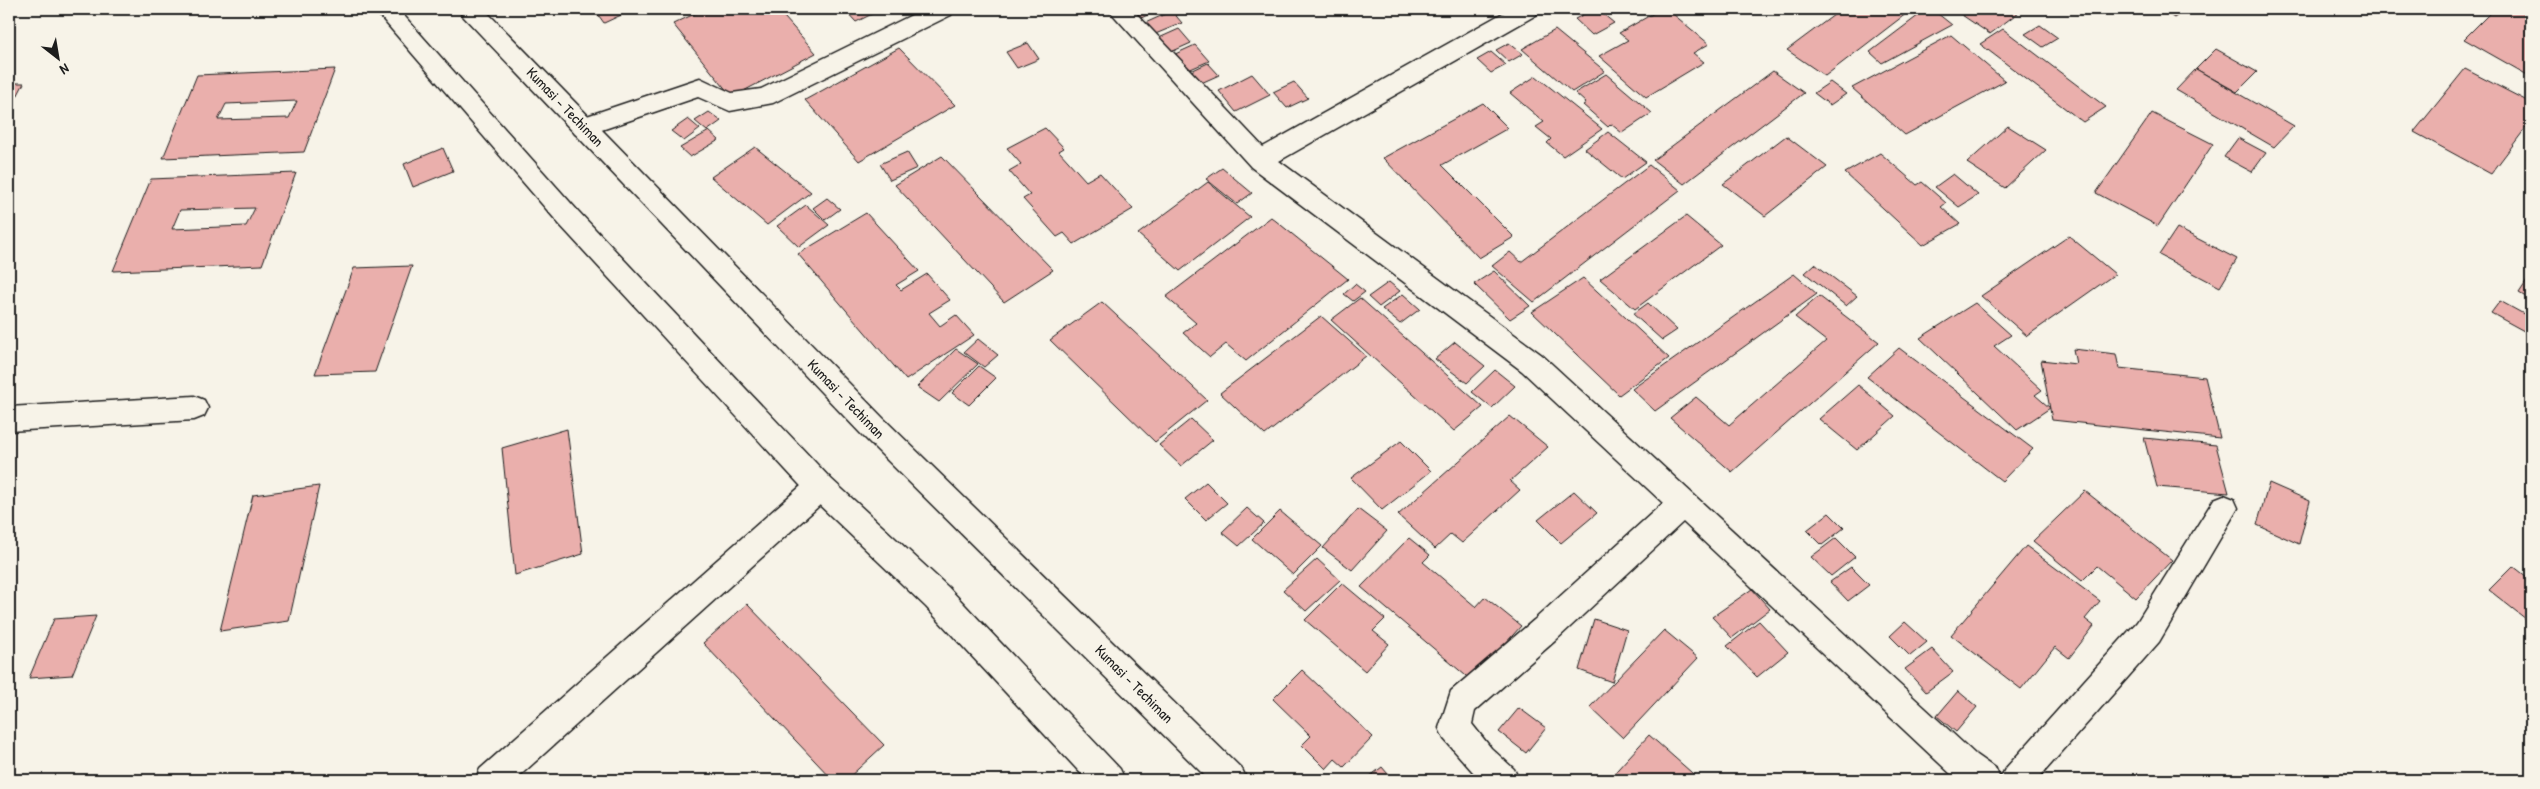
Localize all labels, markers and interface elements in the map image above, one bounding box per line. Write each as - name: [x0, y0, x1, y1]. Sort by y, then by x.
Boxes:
- north arrow: [32, 32, 82, 82]
- text: N: [56, 60, 73, 80]
- street label: Kumasi - Techiman: [522, 62, 609, 151]
- street label: Kumasi - Techiman: [803, 354, 890, 443]
- street label: Kumasi - Techiman: [1090, 640, 1178, 728]

